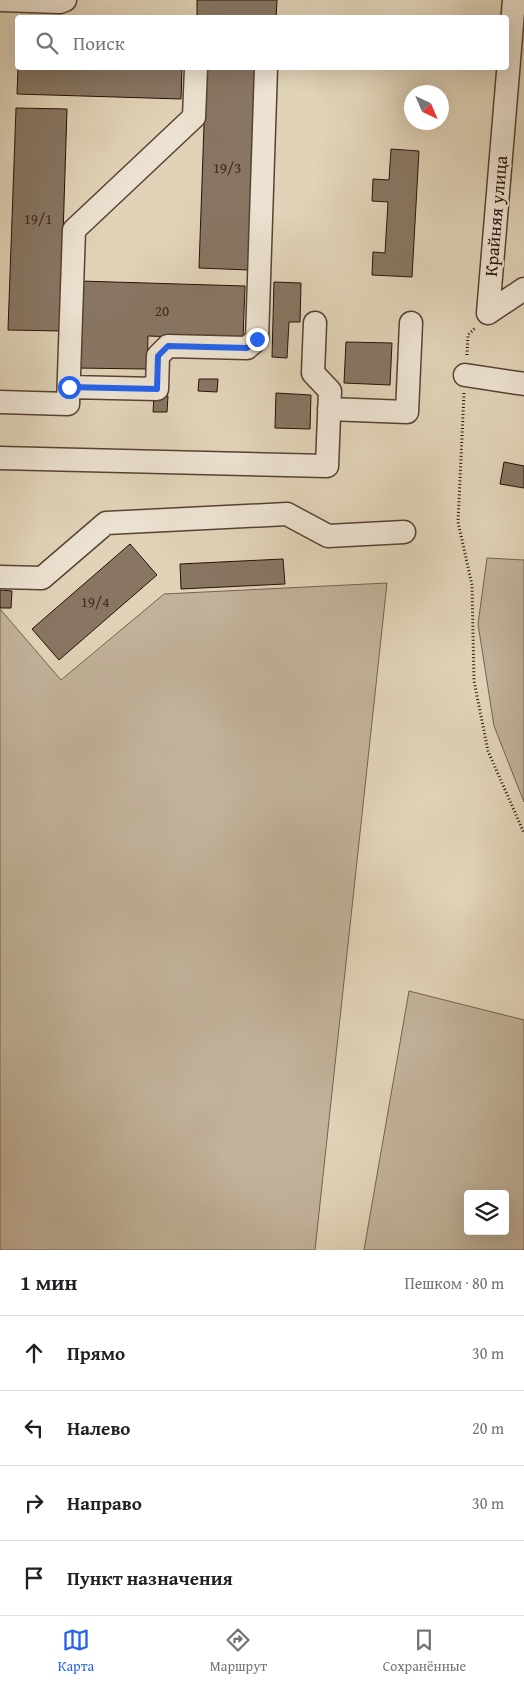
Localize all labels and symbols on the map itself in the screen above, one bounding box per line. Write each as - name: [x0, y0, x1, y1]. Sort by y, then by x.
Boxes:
- north arrow: [404, 85, 449, 130]
- street label: Крайняя улица: [477, 154, 514, 278]
- house number: 19/3: [213, 157, 241, 178]
- house number: 19/1: [24, 208, 52, 229]
- house number: 20: [155, 300, 169, 321]
- route end: [246, 328, 269, 351]
- route start: [58, 376, 81, 399]
- house number: 19/4: [81, 591, 109, 612]

